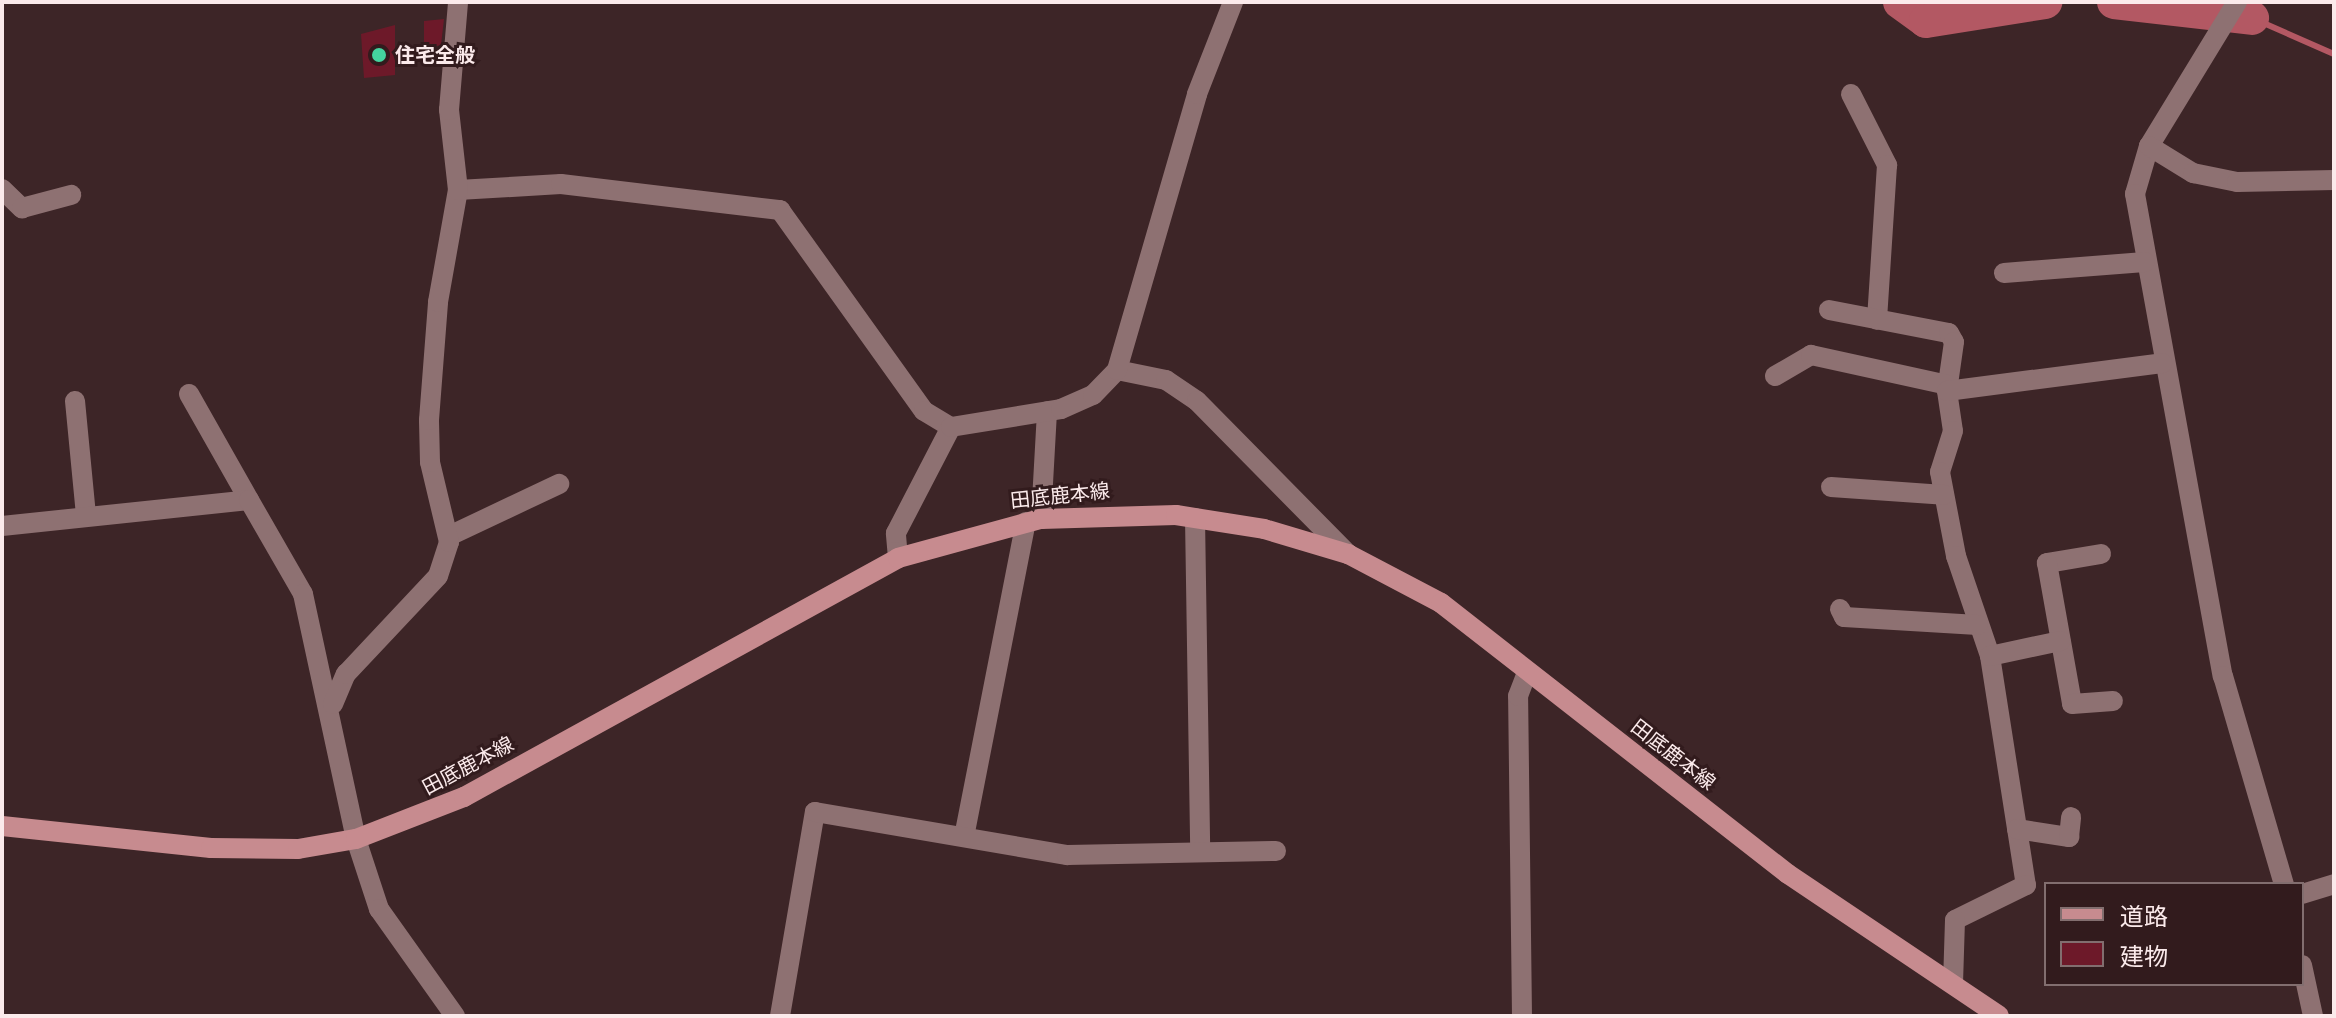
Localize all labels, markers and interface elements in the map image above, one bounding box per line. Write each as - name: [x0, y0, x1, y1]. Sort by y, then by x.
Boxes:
- place label: 住宅全般: [395, 43, 475, 67]
- marker: 住宅全般: [370, 46, 388, 64]
- street label: 田底鹿本線: [1009, 479, 1111, 513]
- street label: 田底鹿本線: [1626, 715, 1720, 795]
- street label: 田底鹿本線: [418, 732, 518, 800]
- legend: [2044, 882, 2304, 986]
- text: 道路: [2120, 903, 2168, 931]
- text: 建物: [2120, 943, 2168, 971]

